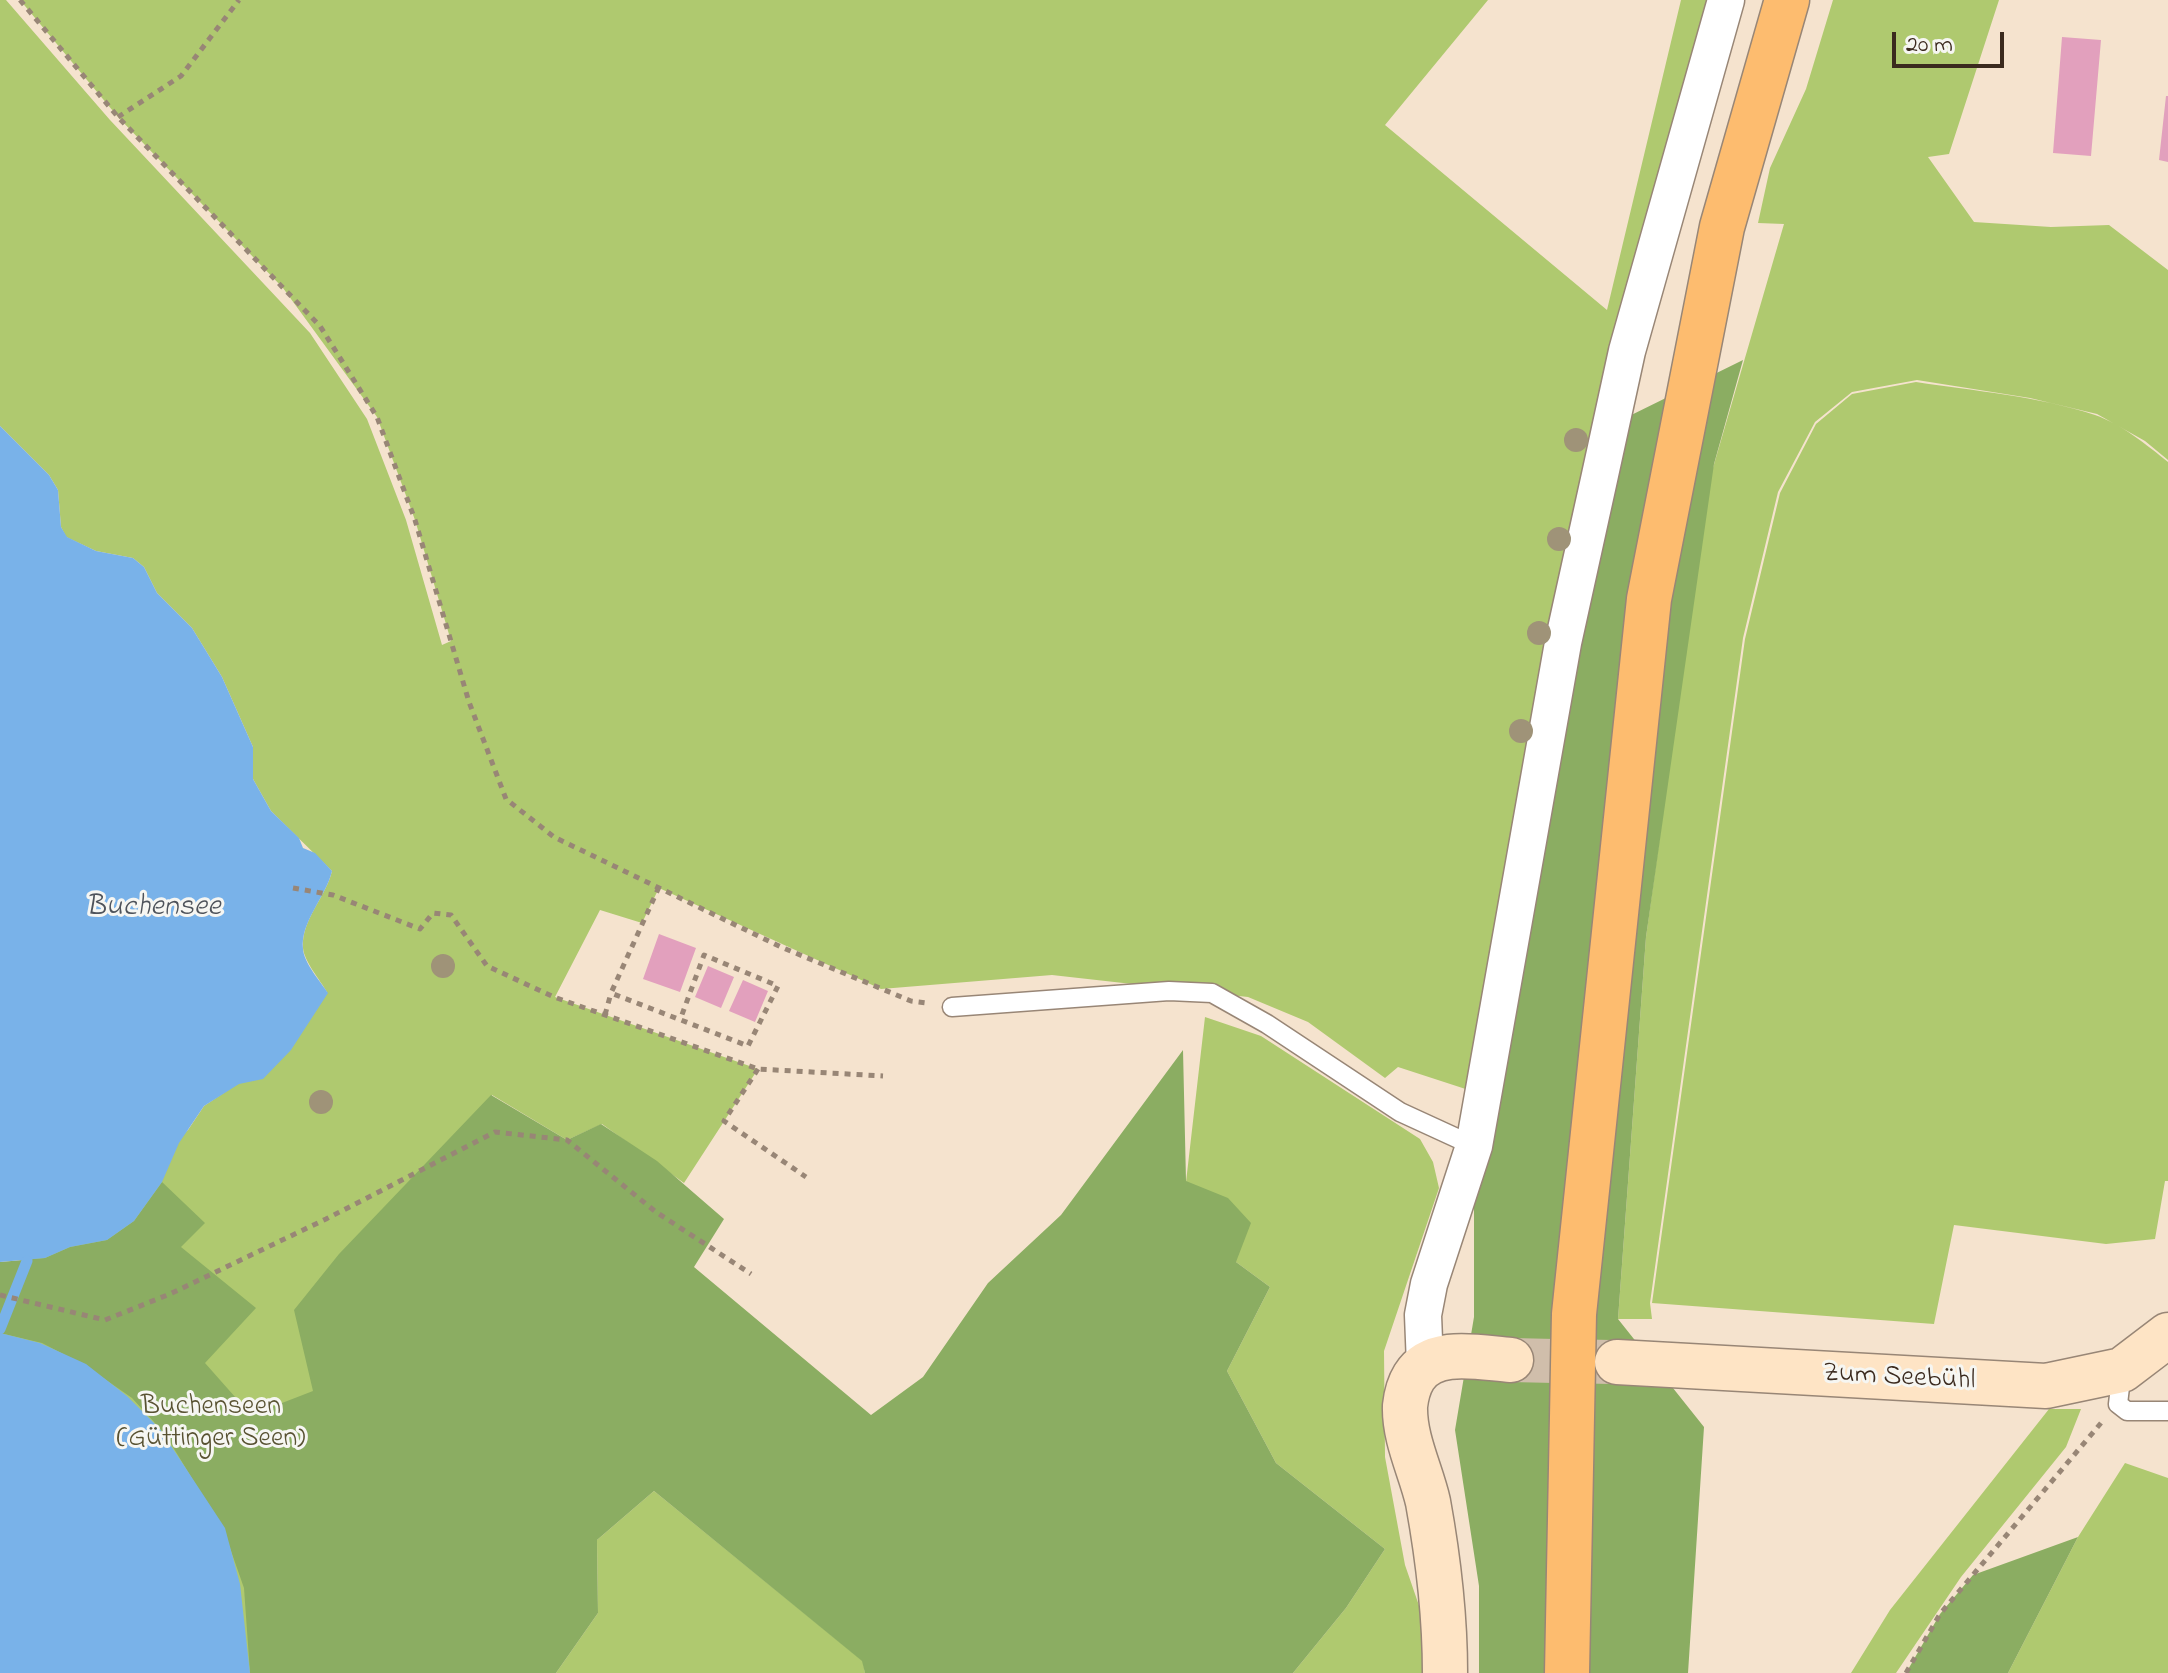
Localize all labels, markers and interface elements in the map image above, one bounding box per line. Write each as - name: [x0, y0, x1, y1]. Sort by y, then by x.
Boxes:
- scale bar: [1896, 16, 2008, 66]
- text: 20 m: [1906, 28, 1953, 63]
- water label: Buchensee: [85, 891, 221, 927]
- street label: Zum Seebühl: [1822, 1358, 1976, 1400]
- park label: Buchenseen (Güttinger Seen): [117, 1391, 305, 1457]

